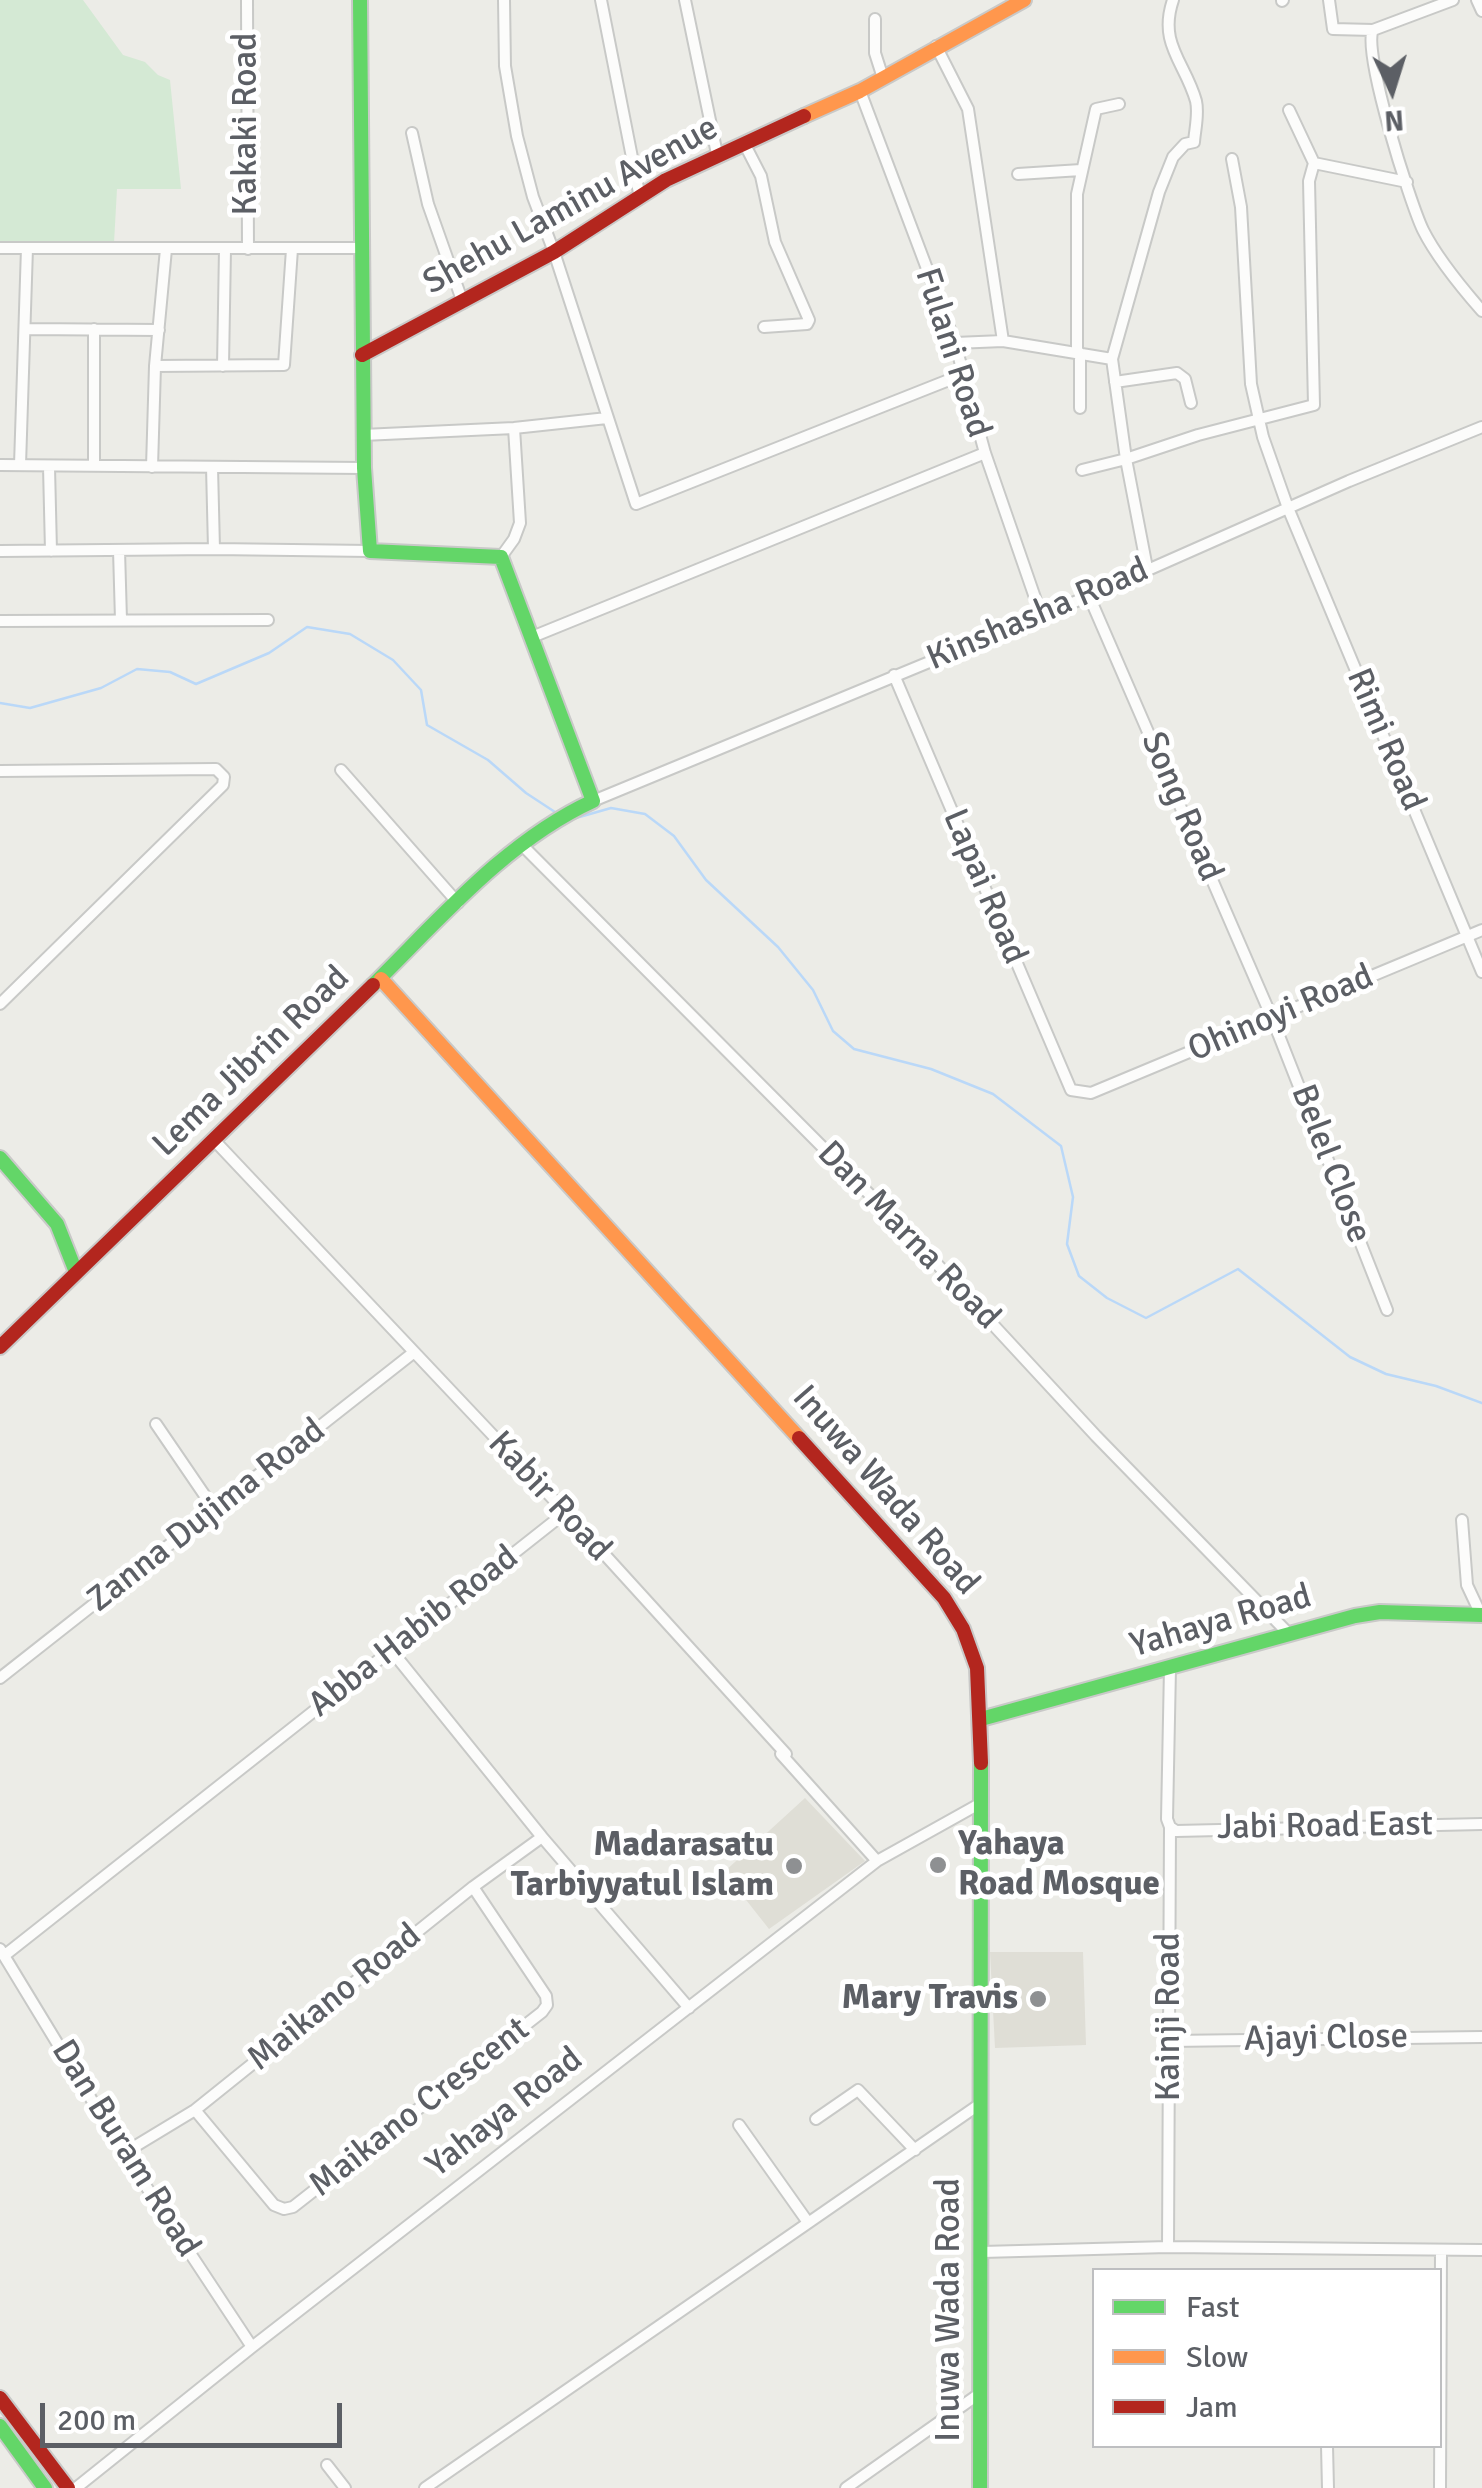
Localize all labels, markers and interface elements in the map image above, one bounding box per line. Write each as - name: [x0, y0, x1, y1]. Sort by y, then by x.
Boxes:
- street label: Kakaki Road: [226, 32, 268, 216]
- north arrow: [1342, 40, 1442, 140]
- text: N: [1383, 102, 1405, 138]
- street label: Shehu Laminu Avenue: [416, 108, 726, 304]
- street label: Fulani Road: [905, 263, 999, 443]
- street label: Kinshasha Road: [921, 550, 1155, 680]
- street label: Rimi Road: [1336, 663, 1434, 817]
- street label: Song Road: [1131, 726, 1231, 888]
- street label: Lapai Road: [933, 803, 1035, 971]
- street label: Ohinoyi Road: [1182, 956, 1380, 1072]
- street label: Lema Jibrin Road: [145, 958, 359, 1166]
- street label: Belel Close: [1281, 1079, 1379, 1249]
- street label: Dan Marna Road: [808, 1133, 1008, 1339]
- street label: Inuwa Wada Road: [783, 1378, 987, 1604]
- street label: Zanna Dujima Road: [80, 1410, 334, 1622]
- street label: Kabir Road: [478, 1423, 620, 1571]
- street label: Abba Habib Road: [301, 1537, 527, 1727]
- street label: Yahaya Road: [1126, 1576, 1316, 1668]
- street label: Jabi Road East: [1217, 1804, 1433, 1850]
- place label: Yahaya Road Mosque: [958, 1824, 1160, 1906]
- place label: Madarasatu Tarbiyyatul Islam: [511, 1825, 774, 1907]
- marker: Yahaya Road Mosque: [927, 1854, 949, 1876]
- marker: Madarasatu Tarbiyyatul Islam: [783, 1855, 805, 1877]
- street label: Maikano Road: [240, 1915, 430, 2081]
- street label: Kainji Road: [1149, 1932, 1191, 2102]
- place label: Mary Travis: [841, 1978, 1018, 2020]
- marker: Mary Travis: [1027, 1988, 1049, 2010]
- street label: Maikano Crescent: [302, 2009, 538, 2207]
- street label: Ajayi Close: [1243, 2017, 1409, 2061]
- street label: Dan Buram Road: [41, 2033, 209, 2265]
- street label: Yahaya Road: [419, 2039, 591, 2187]
- street label: Inuwa Wada Road: [929, 2178, 971, 2442]
- legend: [1092, 2268, 1442, 2448]
- text: Fast: [1186, 2289, 1239, 2326]
- text: Slow: [1186, 2339, 1248, 2376]
- scale bar: [45, 2383, 348, 2445]
- text: Jam: [1186, 2389, 1238, 2426]
- text: 200 m: [57, 2402, 136, 2439]

